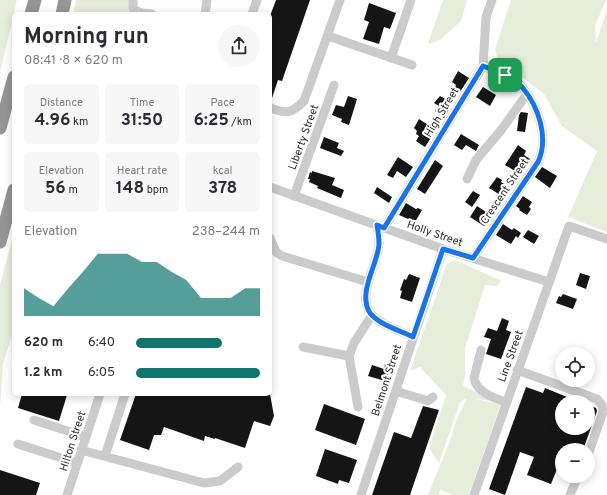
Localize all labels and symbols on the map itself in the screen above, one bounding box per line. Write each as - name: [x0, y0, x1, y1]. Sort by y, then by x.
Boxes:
- pin: [488, 58, 522, 92]
- street label: High Street: [422, 85, 462, 140]
- street label: Liberty Street: [286, 103, 322, 172]
- street label: Crescent Street: [478, 156, 532, 227]
- street label: Holly Street: [405, 218, 465, 250]
- street label: Line Street: [495, 329, 527, 384]
- street label: Belmont Street: [369, 343, 405, 418]
- street label: Hilton Street: [57, 409, 89, 473]

